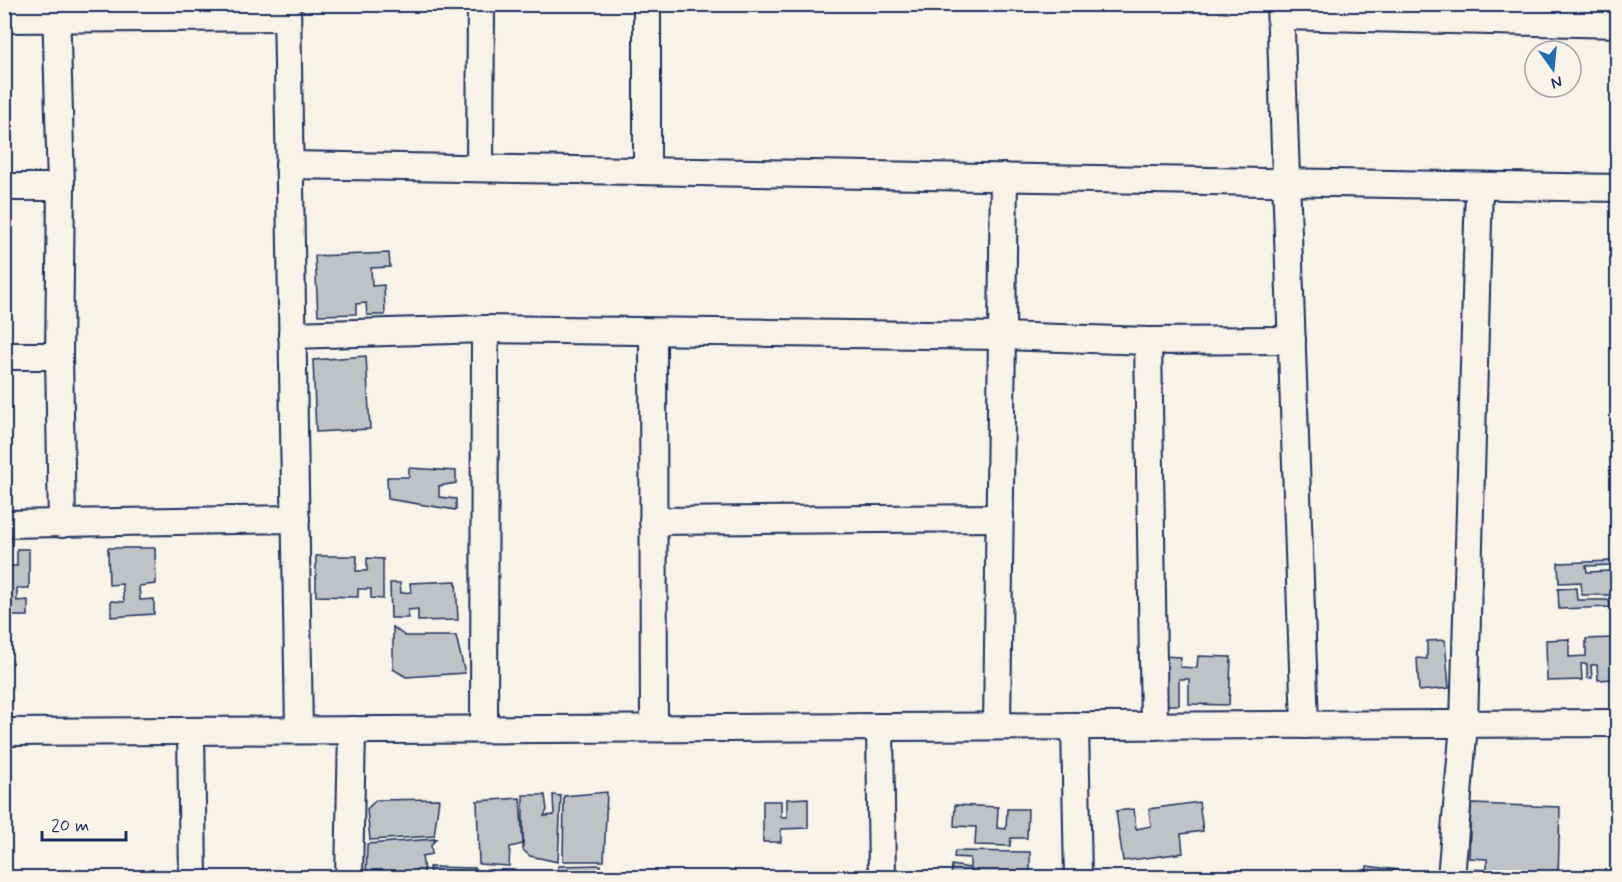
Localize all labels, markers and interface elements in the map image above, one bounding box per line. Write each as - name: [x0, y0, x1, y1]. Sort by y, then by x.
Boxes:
- north arrow: [1523, 39, 1583, 99]
- text: N: [1549, 71, 1564, 94]
- scale bar: [42, 804, 126, 842]
- text: 20 m: [51, 814, 89, 838]

